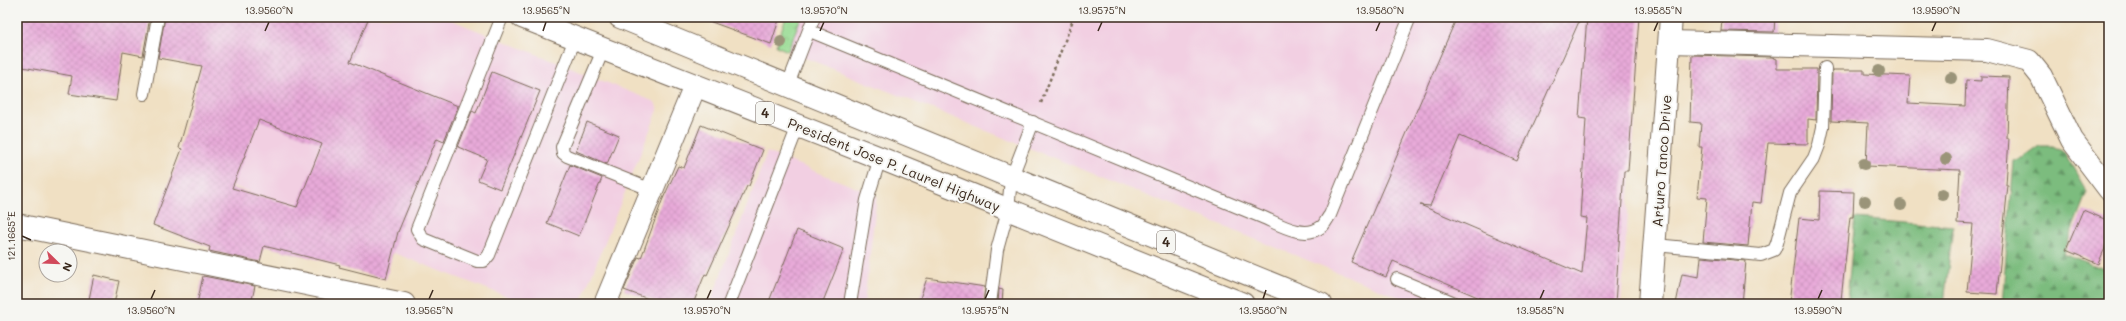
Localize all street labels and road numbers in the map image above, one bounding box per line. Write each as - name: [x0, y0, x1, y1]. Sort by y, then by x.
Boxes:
- street label: Arturo Tanco Drive: [1647, 94, 1676, 228]
- road number: 4: [756, 102, 774, 124]
- street label: President Jose P. Laurel Highway: [785, 113, 1003, 216]
- road number: 4: [1157, 231, 1175, 253]

